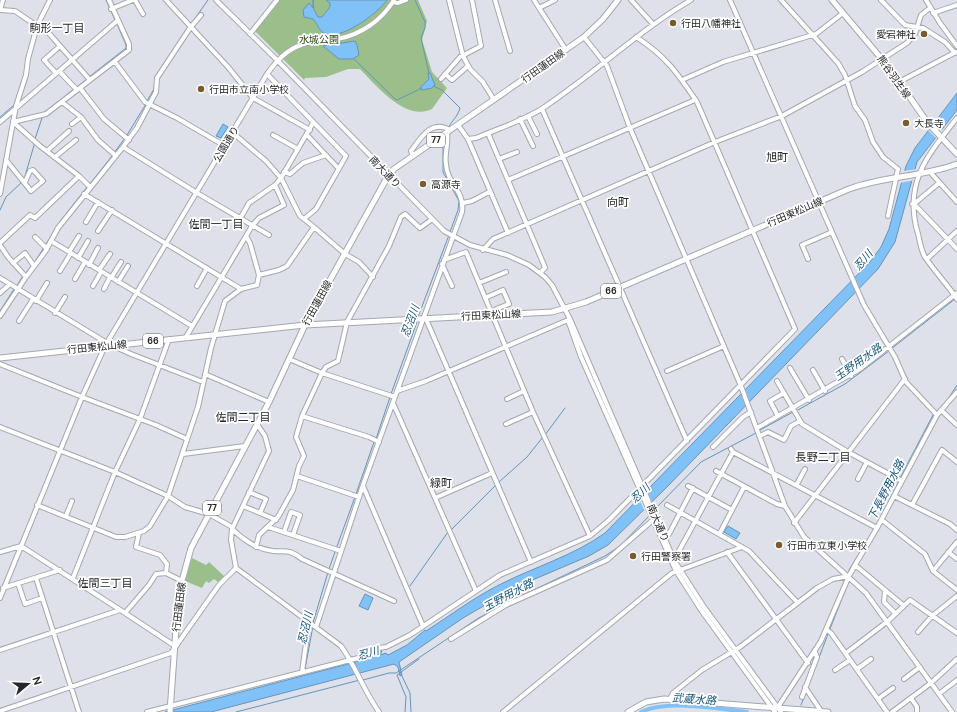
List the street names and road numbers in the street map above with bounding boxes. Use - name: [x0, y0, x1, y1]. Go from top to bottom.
- street label: 行田蓮田線: [519, 46, 567, 86]
- street label: 熊谷羽生線: [874, 53, 914, 101]
- street label: 公園通り: [210, 124, 242, 164]
- road number: 77: [427, 133, 445, 147]
- street label: 南大通り: [366, 153, 404, 191]
- street label: 行田東松山線: [765, 194, 825, 230]
- street label: 行田蓮田線: [299, 278, 335, 328]
- road number: 66: [601, 284, 621, 298]
- street label: 行田東松山線: [461, 307, 521, 323]
- road number: 66: [143, 334, 163, 348]
- street label: 行田東松山線: [66, 337, 128, 357]
- road number: 77: [203, 501, 221, 515]
- street label: 南大通り: [644, 502, 672, 544]
- street label: 行田蓮田線: [170, 581, 188, 633]

